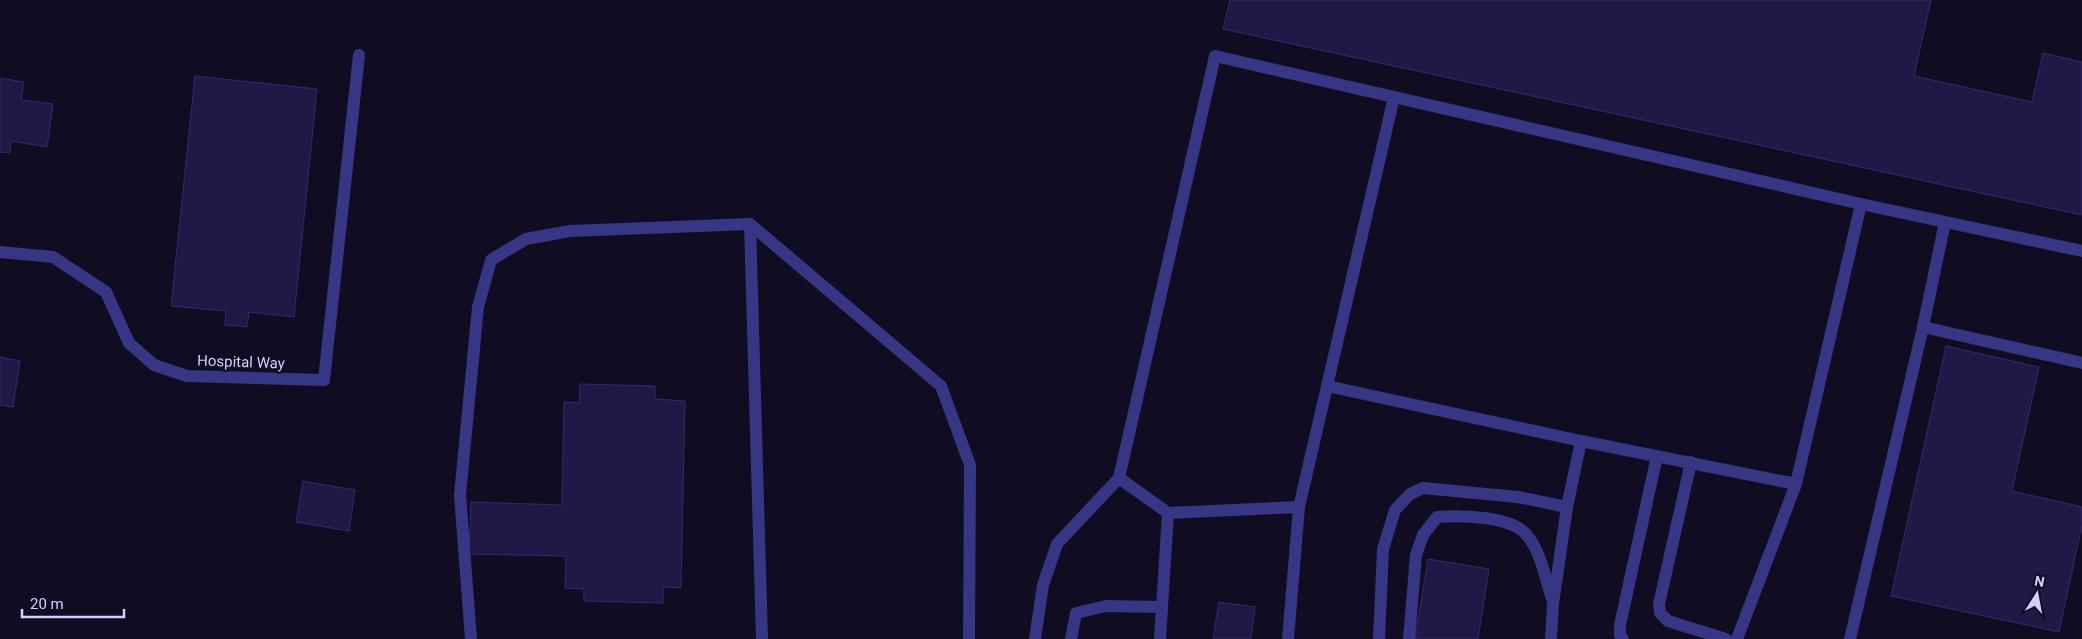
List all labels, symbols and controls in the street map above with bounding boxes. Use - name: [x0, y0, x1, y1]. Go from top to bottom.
- street label: Hospital Way: [197, 351, 285, 373]
- north arrow: [2012, 569, 2062, 619]
- text: N: [2033, 572, 2046, 590]
- scale bar: [22, 586, 125, 618]
- text: 20 m: [30, 595, 64, 613]

